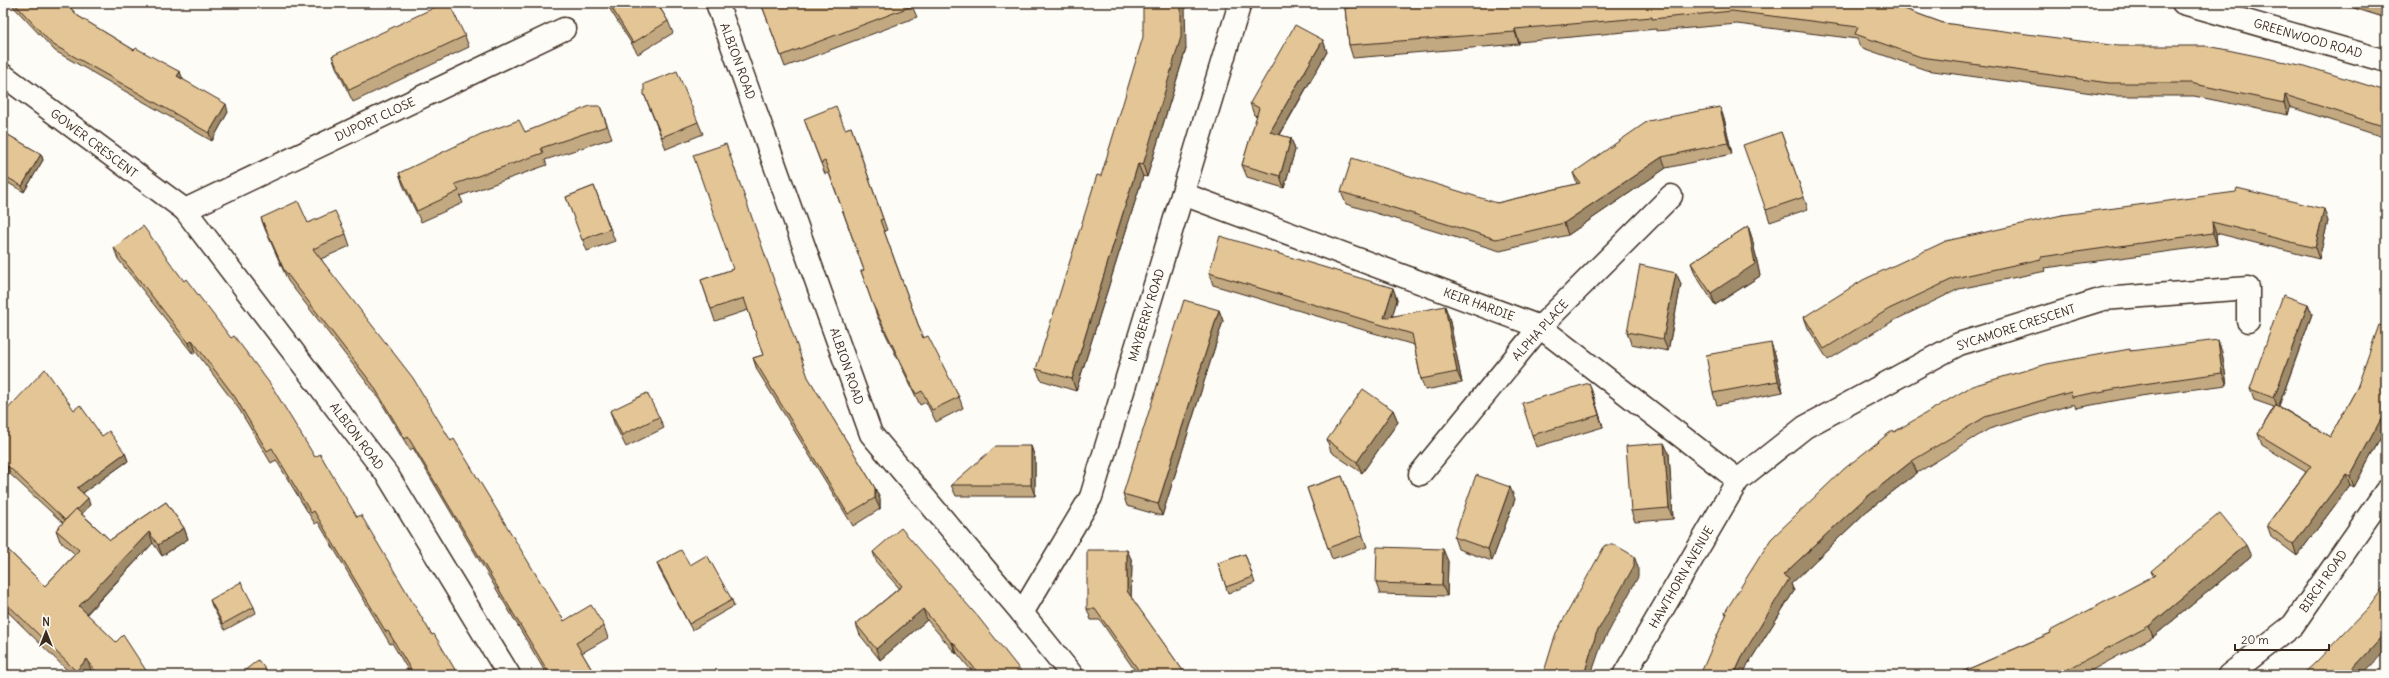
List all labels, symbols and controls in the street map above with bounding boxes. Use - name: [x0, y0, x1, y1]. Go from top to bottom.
- street label: GREENWOOD ROAD: [2252, 15, 2364, 61]
- street label: ALBION ROAD: [717, 21, 759, 101]
- street label: DUPORT CLOSE: [333, 94, 417, 144]
- street label: GOWER CRESCENT: [48, 105, 140, 181]
- street label: MAYBERRY ROAD: [1125, 267, 1167, 363]
- street label: KEIR HARDIE: [1441, 284, 1517, 324]
- street label: ALPHA PLACE: [1509, 296, 1571, 364]
- street label: SYCAMORE CRESCENT: [1955, 301, 2077, 353]
- street label: ALBION ROAD: [827, 325, 867, 407]
- street label: ALBION ROAD: [327, 399, 387, 473]
- street label: HAWTHORN AVENUE: [1646, 523, 1716, 631]
- street label: BIRCH ROAD: [2296, 547, 2350, 615]
- north arrow: [26, 612, 66, 652]
- text: N: [42, 615, 50, 629]
- scale bar: [2235, 626, 2329, 652]
- text: 20 m: [2241, 632, 2269, 647]

